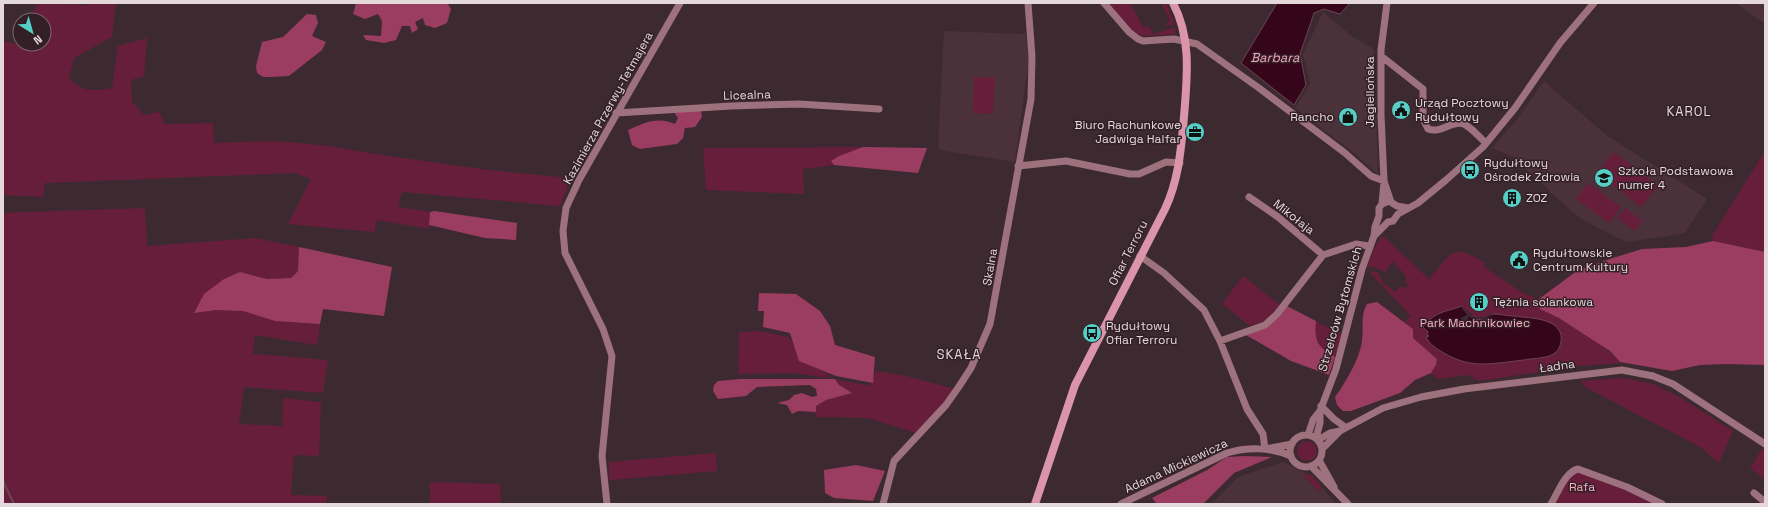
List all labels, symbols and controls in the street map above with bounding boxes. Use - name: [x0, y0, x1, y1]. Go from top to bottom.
- north arrow: [12, 12, 52, 52]
- street label: Kazimierza Przerwy-Tetmajera: [559, 29, 657, 187]
- text: N: [31, 32, 45, 48]
- water label: Barbara: [1251, 49, 1300, 66]
- street label: Jagiellońska: [1362, 56, 1378, 128]
- street label: Licealna: [723, 86, 771, 104]
- place label: Urząd Pocztowy Rydułtowy: [1415, 95, 1509, 125]
- public building icon: Urząd Pocztowy Rydułtowy: [1390, 99, 1412, 121]
- district label: KAROL: [1666, 103, 1712, 120]
- shop icon: Rancho: [1337, 106, 1359, 128]
- place label: Rancho: [1290, 109, 1334, 125]
- place label: Biuro Rachunkowe Jadwiga Halfar: [1074, 117, 1181, 147]
- office icon: Biuro Rachunkowe Jadwiga Halfar: [1184, 121, 1206, 143]
- place label: Rydułtowy Ośrodek Zdrowia: [1484, 155, 1580, 185]
- bus stop icon: Rydułtowy Ośrodek Zdrowia: [1459, 159, 1481, 181]
- place label: Szkoła Podstawowa numer 4: [1618, 163, 1733, 193]
- school or university icon: Szkoła Podstawowa numer 4: [1593, 167, 1615, 189]
- building icon: ZOZ: [1501, 187, 1523, 209]
- place label: ZOZ: [1526, 190, 1548, 206]
- street label: Mikołaja: [1270, 196, 1318, 238]
- street label: Ofiar Terroru: [1105, 218, 1151, 288]
- street label: Strzelców Bytomskich: [1315, 245, 1365, 373]
- place label: Rydułtowskie Centrum Kultury: [1533, 245, 1628, 275]
- street label: Skalna: [979, 247, 1001, 287]
- public building icon: Rydułtowskie Centrum Kultury: [1508, 249, 1530, 271]
- building icon: Tężnia solankowa: [1468, 291, 1490, 313]
- place label: Tężnia solankowa: [1493, 294, 1593, 310]
- park label: Park Machnikowiec: [1420, 315, 1530, 331]
- place label: Rydułtowy Ofiar Terroru: [1106, 318, 1177, 348]
- bus stop icon: Rydułtowy Ofiar Terroru: [1081, 322, 1103, 344]
- district label: SKAŁA: [936, 346, 982, 363]
- street label: Ładna: [1538, 356, 1576, 376]
- street label: Adama Mickiewicza: [1122, 435, 1230, 497]
- park label: Rafa: [1569, 479, 1595, 495]

